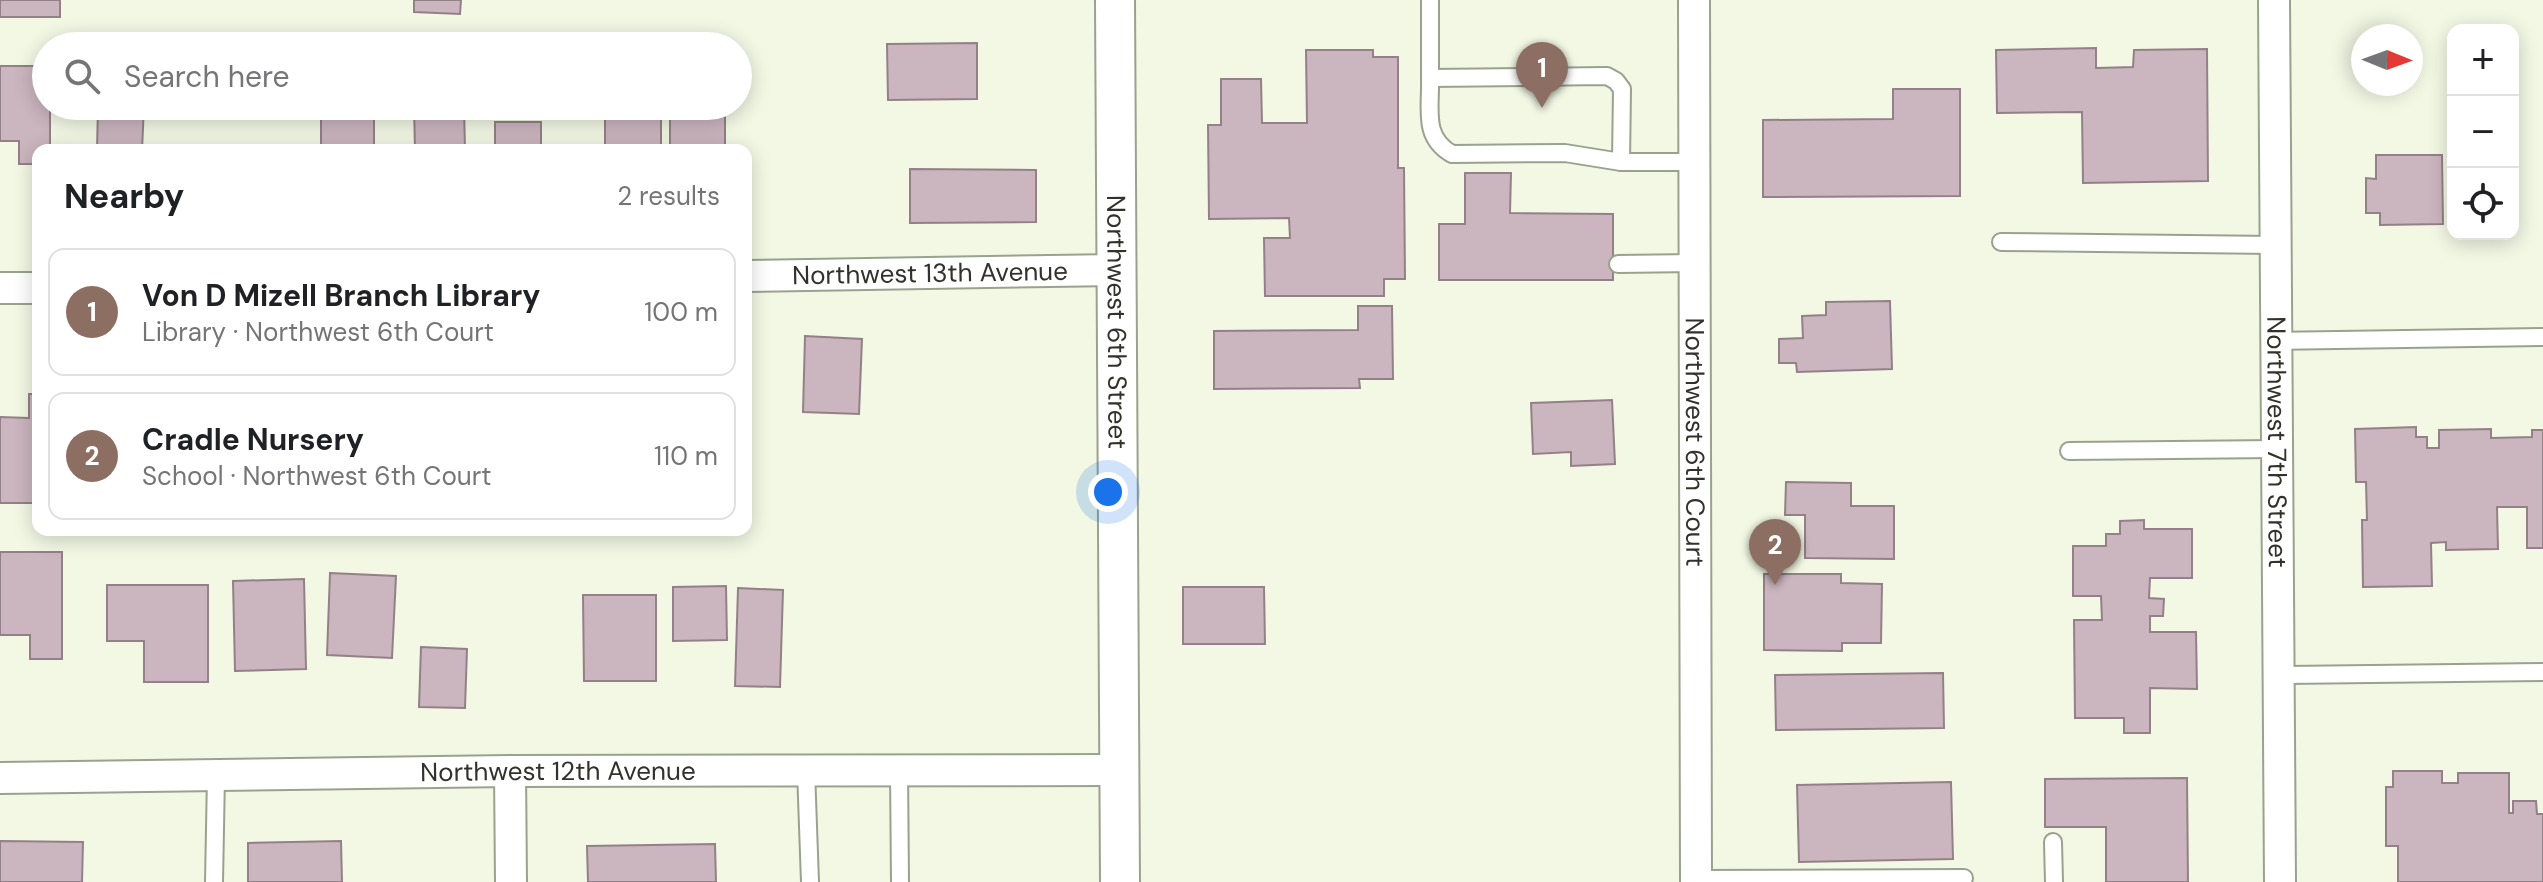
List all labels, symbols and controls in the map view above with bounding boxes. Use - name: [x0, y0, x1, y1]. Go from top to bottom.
- north arrow: [2351, 24, 2423, 96]
- map controls: [2447, 24, 2519, 240]
- button: +: [2447, 24, 2519, 96]
- search box: [32, 32, 752, 120]
- pin: 1: [1516, 42, 1568, 108]
- icon: search: [60, 54, 104, 98]
- text: Search here: [124, 57, 290, 96]
- button: −: [2447, 96, 2519, 168]
- button: locate: [2447, 168, 2519, 240]
- text: Nearby: [64, 174, 184, 219]
- text: 2 results: [617, 179, 720, 213]
- street label: Northwest 6th Street: [1099, 195, 1135, 449]
- street label: Northwest 13th Avenue: [792, 254, 1068, 292]
- text: Von D Mizell Branch Library: [142, 276, 540, 315]
- text: 1: [87, 295, 97, 329]
- text: 100 m: [644, 295, 718, 329]
- text: Library · Northwest 6th Court: [142, 315, 494, 349]
- street label: Northwest 7th Street: [2259, 316, 2295, 568]
- street label: Northwest 6th Court: [1678, 317, 1712, 567]
- text: Cradle Nursery: [142, 420, 364, 459]
- text: 2: [84, 439, 100, 473]
- text: 110 m: [654, 439, 718, 473]
- text: School · Northwest 6th Court: [142, 459, 492, 493]
- your location: [1088, 472, 1128, 512]
- pin: 2: [1749, 519, 1801, 585]
- street label: Northwest 12th Avenue: [420, 754, 696, 789]

